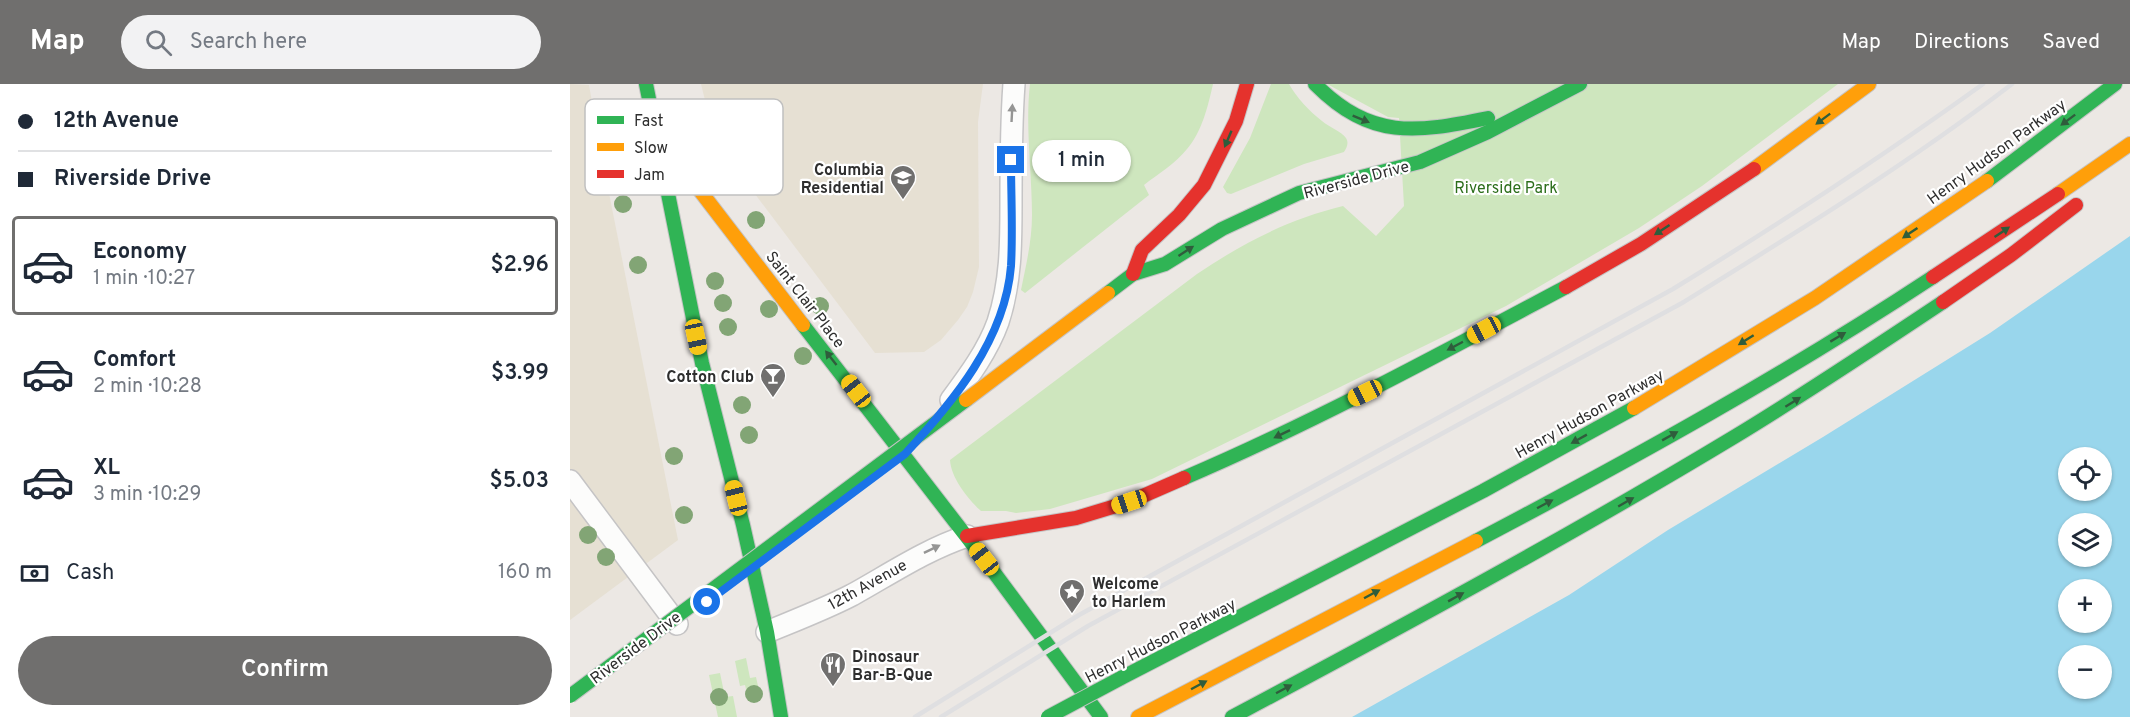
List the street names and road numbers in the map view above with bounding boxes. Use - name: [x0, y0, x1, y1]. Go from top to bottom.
- street label: Henry Hudson Parkway: [1924, 96, 2071, 210]
- street label: Riverside Drive: [1302, 157, 1411, 205]
- street label: Saint Clair Place: [760, 248, 848, 353]
- street label: Henry Hudson Parkway: [1512, 366, 1668, 464]
- street label: 12th Avenue: [825, 556, 911, 616]
- street label: Henry Hudson Parkway: [1082, 595, 1240, 689]
- street label: Riverside Drive: [587, 608, 686, 689]

